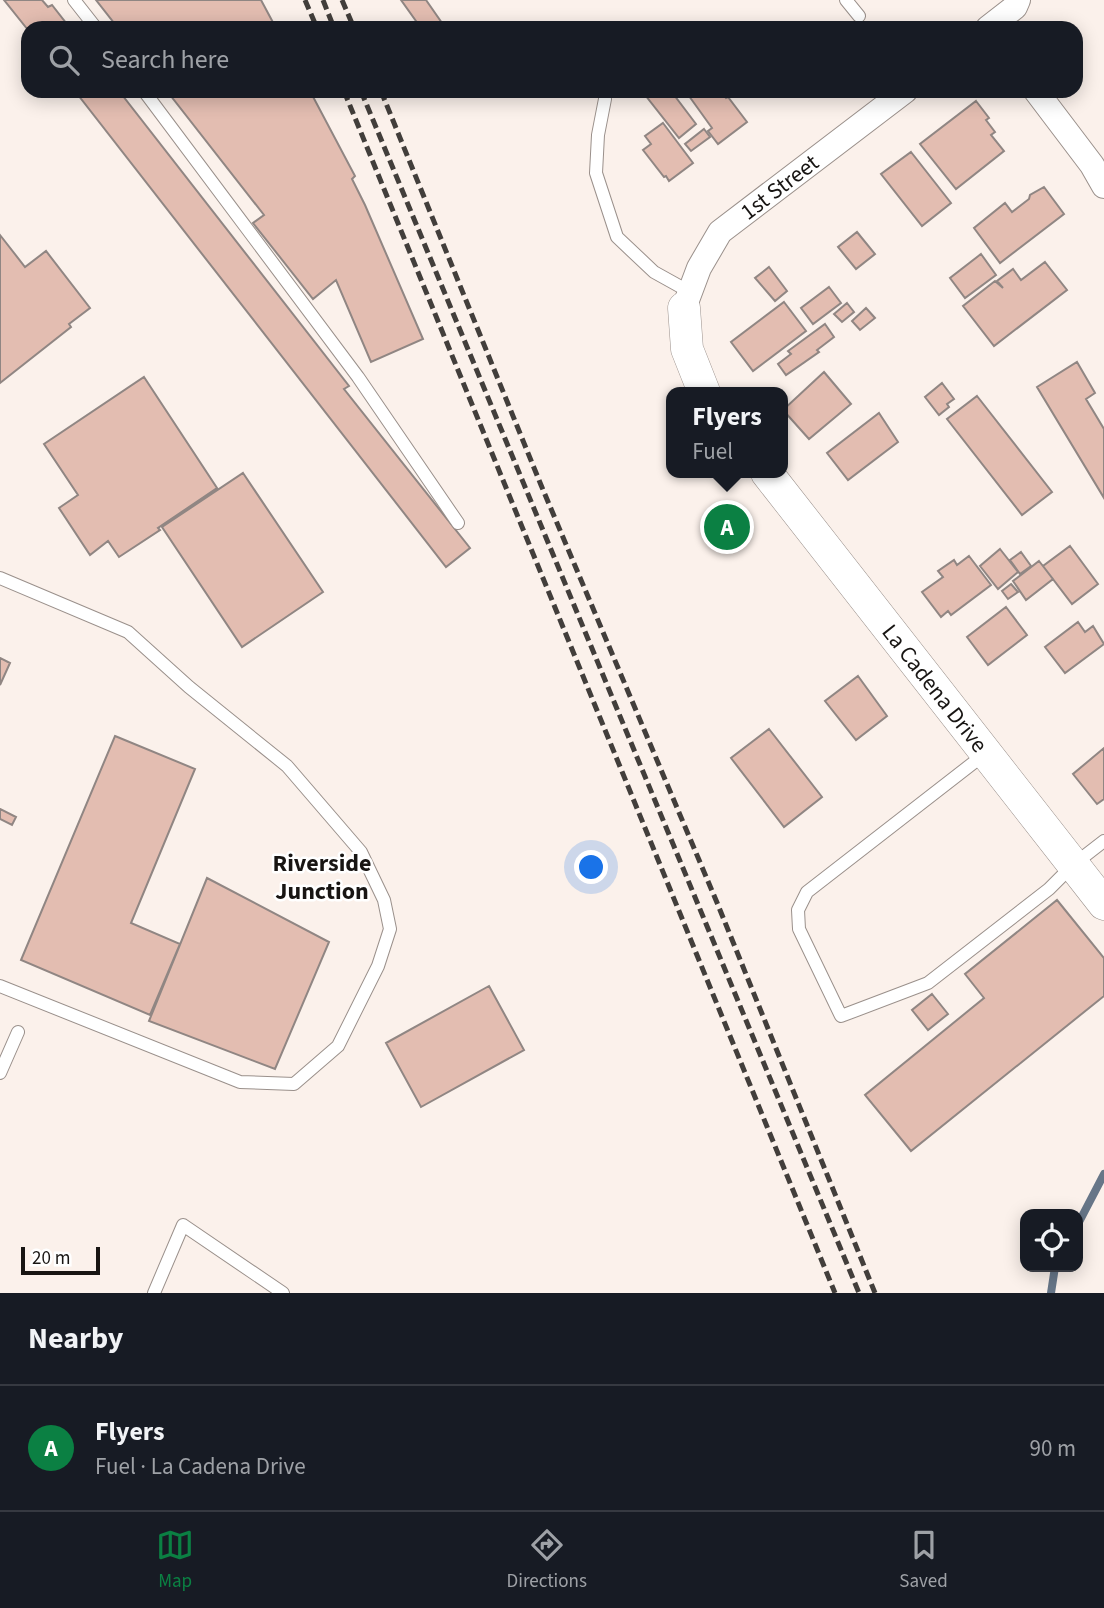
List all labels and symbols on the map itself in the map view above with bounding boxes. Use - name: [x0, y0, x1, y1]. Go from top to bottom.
- street label: 1st Street: [734, 146, 826, 228]
- pin: A: [704, 501, 750, 553]
- street label: La Cadena Drive: [874, 617, 996, 760]
- district label: Riverside Junction: [273, 846, 371, 909]
- your location: [574, 850, 608, 884]
- scale bar: [21, 1244, 100, 1276]

